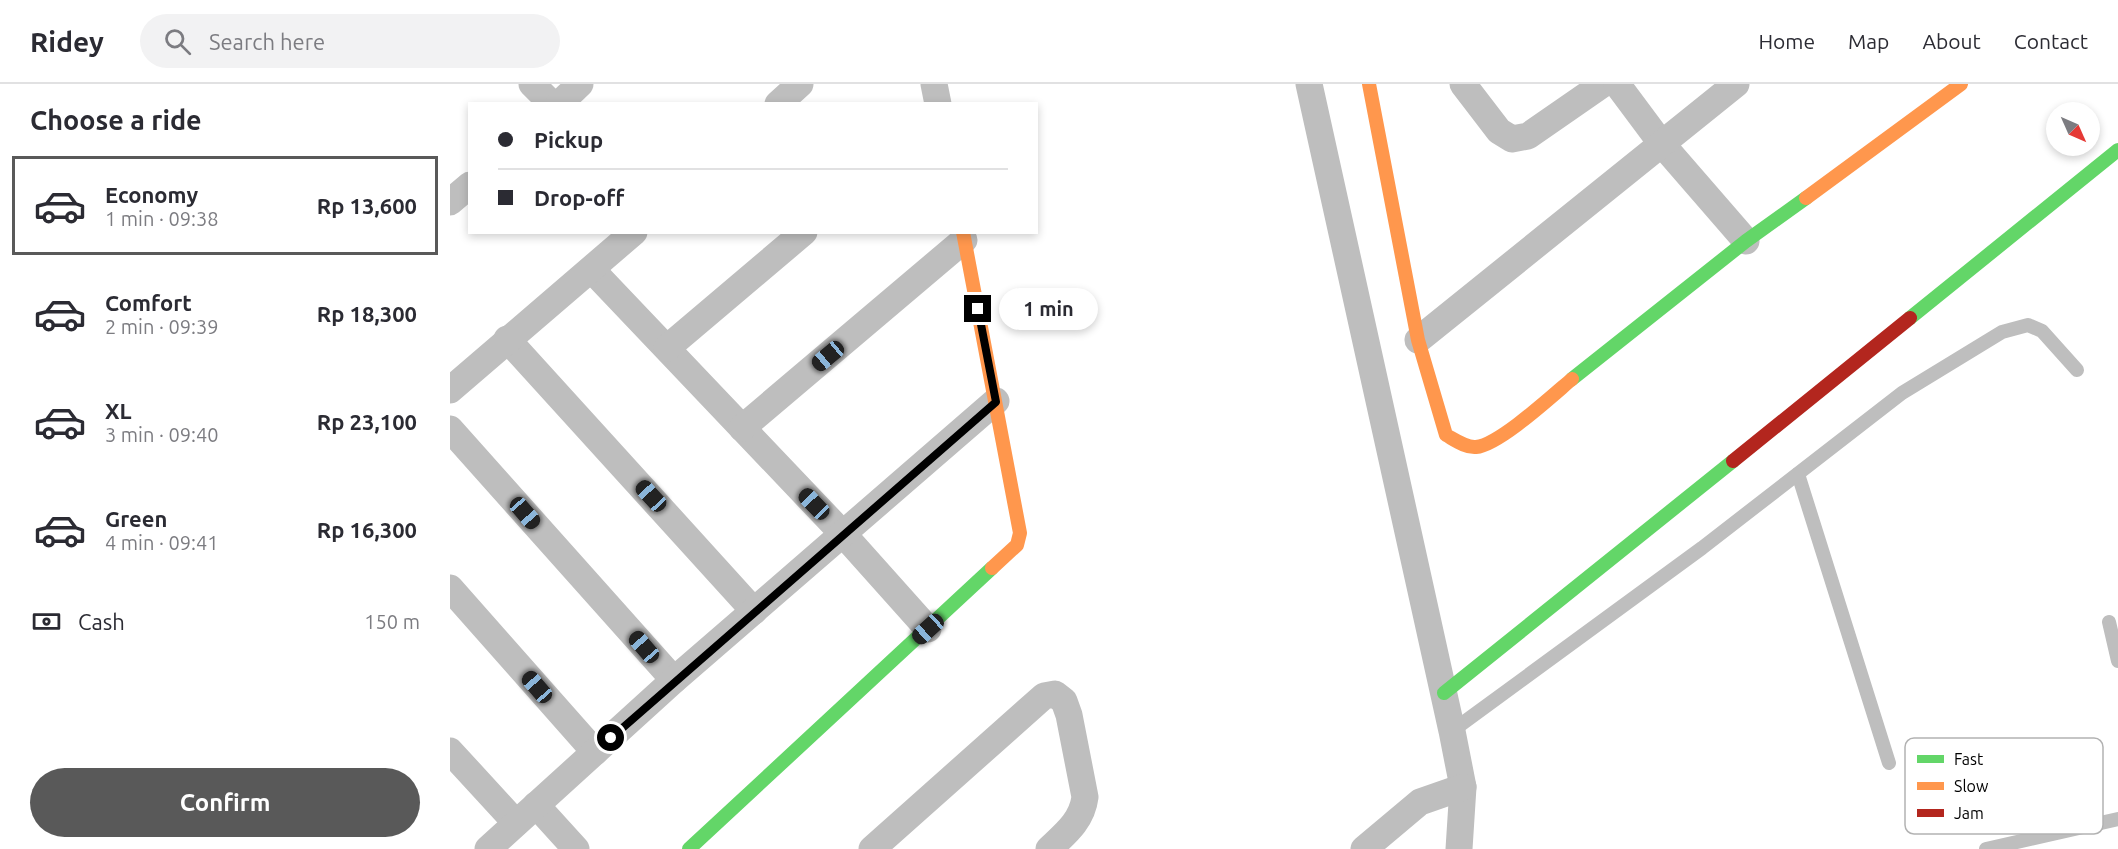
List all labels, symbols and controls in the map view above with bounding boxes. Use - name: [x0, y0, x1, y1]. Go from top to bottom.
- search box: [140, 14, 560, 68]
- icon: search: [161, 25, 194, 58]
- text: Ridey: [30, 26, 104, 57]
- text: Search here: [209, 29, 325, 54]
- text: Home: [1758, 29, 1815, 53]
- text: Map: [1848, 29, 1889, 53]
- text: About: [1922, 29, 1981, 53]
- text: Contact: [2014, 29, 2088, 53]
- north arrow: [2046, 102, 2100, 156]
- map controls: [2046, 102, 2100, 156]
- text: Choose a ride: [30, 105, 202, 135]
- text: Pickup: [534, 127, 603, 152]
- icon: car: [33, 179, 87, 233]
- text: Economy: [105, 182, 198, 207]
- text: Drop-off: [534, 185, 624, 210]
- text: Rp 13,600: [317, 193, 417, 218]
- text: 1 min · 09:38: [105, 207, 219, 230]
- icon: car: [33, 287, 87, 341]
- callout: 1 min: [999, 288, 1098, 330]
- text: Comfort: [105, 290, 192, 315]
- route end: [964, 295, 991, 322]
- text: 1 min: [1023, 297, 1074, 320]
- text: Rp 18,300: [317, 301, 417, 326]
- text: 2 min · 09:39: [105, 315, 219, 338]
- car: [808, 338, 848, 374]
- icon: car: [33, 395, 87, 449]
- text: XL: [105, 398, 132, 423]
- text: Rp 23,100: [317, 409, 417, 434]
- text: 3 min · 09:40: [105, 423, 219, 446]
- car: [632, 477, 670, 515]
- car: [795, 485, 833, 523]
- car: [506, 494, 544, 532]
- icon: car: [33, 503, 87, 557]
- text: Green: [105, 506, 167, 531]
- text: Rp 16,300: [317, 517, 417, 542]
- text: 4 min · 09:41: [105, 531, 219, 554]
- icon: cash: [30, 605, 63, 638]
- text: Cash: [78, 609, 125, 634]
- text: 150 m: [364, 610, 420, 633]
- car: [909, 610, 947, 648]
- car: [625, 628, 663, 666]
- car: [518, 668, 556, 706]
- route start: [597, 724, 624, 751]
- legend: [1905, 738, 2103, 834]
- text: Fast: [1954, 750, 1984, 768]
- button: Confirm: [30, 768, 420, 837]
- text: Slow: [1954, 777, 1989, 795]
- text: Jam: [1954, 804, 1984, 822]

